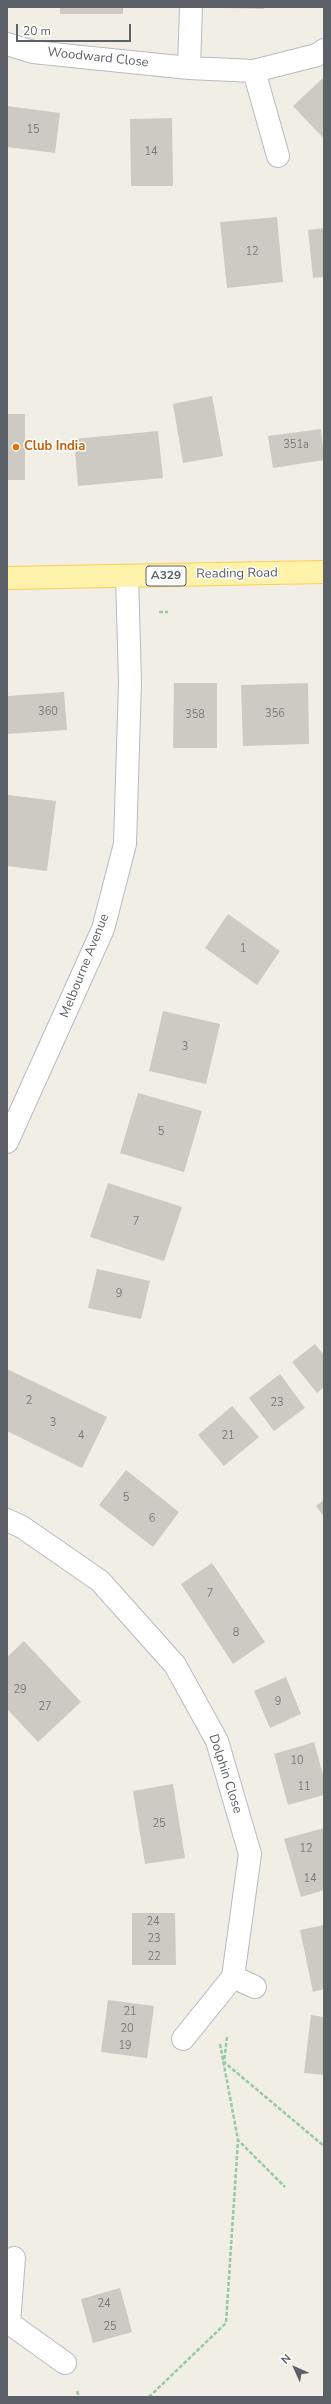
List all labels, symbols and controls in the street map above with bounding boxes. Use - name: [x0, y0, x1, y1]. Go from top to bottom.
- scale bar: [18, 16, 133, 42]
- text: 20 m: [23, 23, 51, 39]
- street label: Woodward Close: [47, 45, 149, 71]
- house number: 15: [26, 123, 40, 137]
- house number: 14: [144, 145, 158, 159]
- house number: 12: [245, 245, 259, 259]
- house number: 351a: [283, 438, 309, 452]
- place label: Club India: [24, 439, 85, 455]
- marker: Club India: [11, 442, 21, 452]
- street label: Reading Road: [196, 565, 278, 583]
- road number: A329: [146, 566, 186, 586]
- house number: 360: [38, 705, 58, 719]
- house number: 356: [265, 707, 285, 721]
- house number: 358: [185, 708, 205, 722]
- street label: Melbourne Avenue: [57, 912, 113, 1020]
- house number: 1: [240, 942, 246, 956]
- house number: 3: [182, 1040, 188, 1054]
- house number: 5: [158, 1125, 164, 1139]
- house number: 7: [133, 1215, 139, 1229]
- house number: 9: [116, 1287, 122, 1301]
- house number: 2: [26, 1394, 32, 1408]
- house number: 23: [270, 1396, 284, 1410]
- house number: 3: [50, 1416, 56, 1430]
- house number: 4: [78, 1429, 84, 1443]
- house number: 21: [221, 1429, 235, 1443]
- house number: 5: [123, 1491, 129, 1505]
- house number: 6: [149, 1512, 155, 1526]
- house number: 7: [207, 1587, 213, 1601]
- house number: 8: [233, 1626, 239, 1640]
- house number: 29: [13, 1683, 27, 1697]
- house number: 9: [275, 1695, 281, 1709]
- house number: 27: [38, 1700, 52, 1714]
- street label: Dolphin Close: [205, 1732, 245, 1816]
- house number: 10: [290, 1754, 304, 1768]
- house number: 11: [297, 1780, 311, 1794]
- house number: 25: [152, 1817, 166, 1831]
- house number: 12: [299, 1842, 313, 1856]
- house number: 14: [303, 1872, 317, 1886]
- house number: 24: [146, 1915, 160, 1929]
- house number: 23: [147, 1932, 161, 1946]
- house number: 22: [147, 1950, 161, 1964]
- house number: 21: [123, 2005, 137, 2019]
- house number: 20: [120, 2022, 134, 2036]
- house number: 19: [118, 2039, 132, 2053]
- house number: 24: [97, 2297, 111, 2311]
- house number: 25: [103, 2320, 117, 2334]
- north arrow: [275, 2348, 315, 2388]
- text: N: [278, 2351, 294, 2367]

